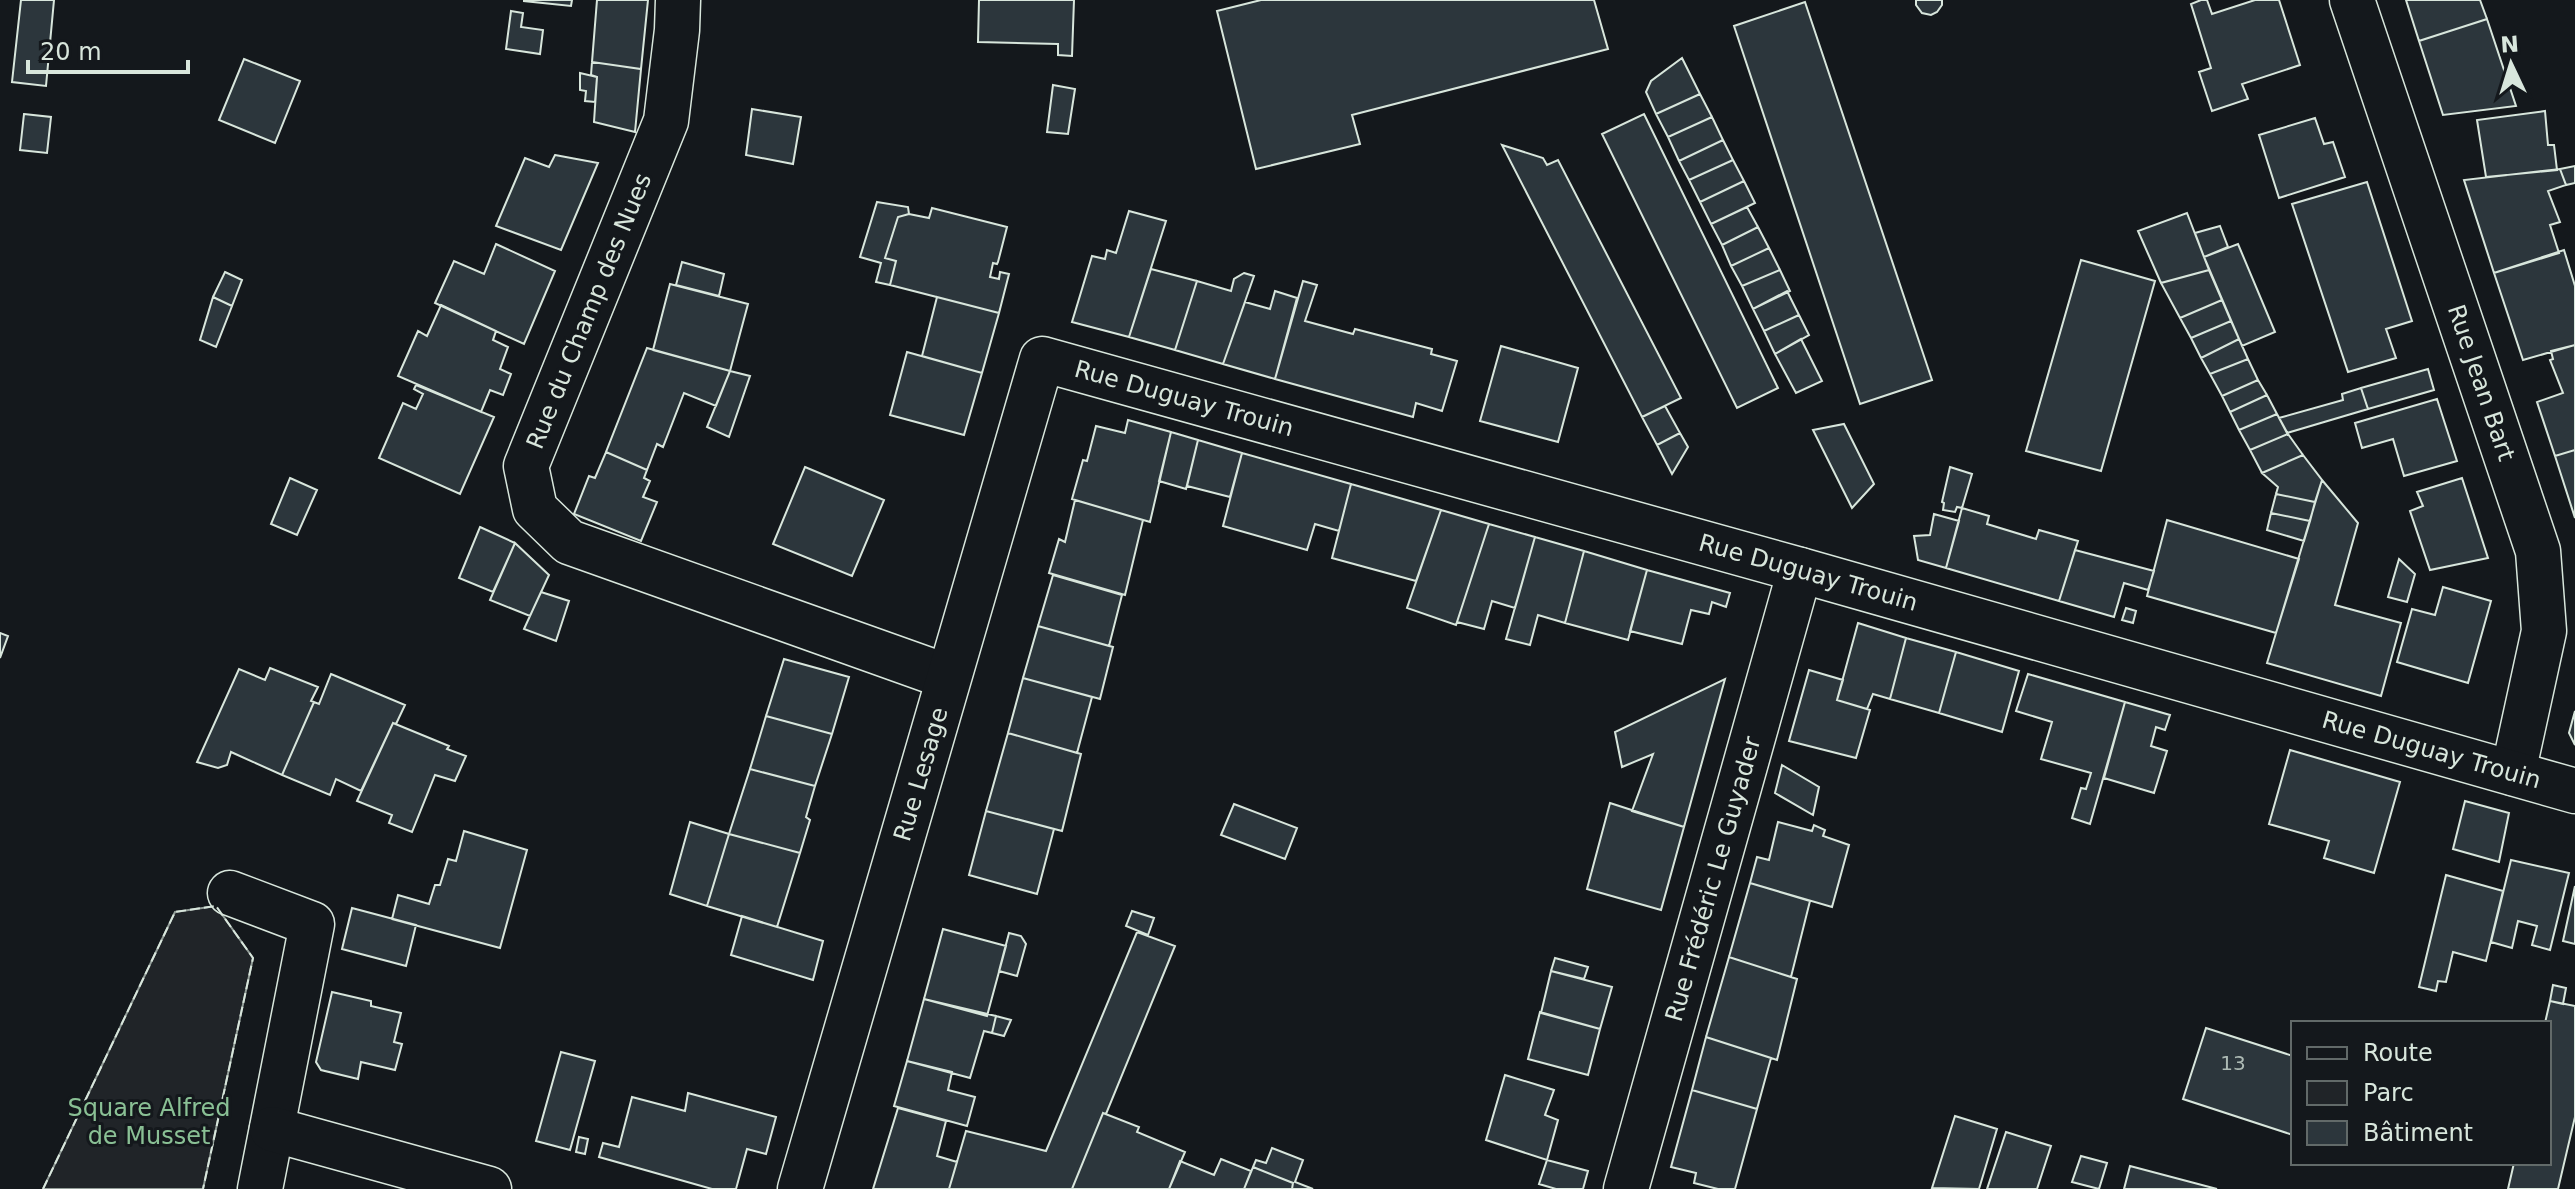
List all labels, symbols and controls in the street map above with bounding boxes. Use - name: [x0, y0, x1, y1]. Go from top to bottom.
- scale bar: [28, 24, 188, 74]
- north arrow: [2471, 24, 2551, 104]
- text: N: [2500, 31, 2520, 58]
- text: 20 m: [40, 38, 102, 66]
- street label: Rue du Champ des Nues: [521, 169, 657, 453]
- street label: Rue Jean Bart: [2442, 301, 2521, 465]
- street label: Rue Duguay Trouin: [1071, 355, 1297, 442]
- street label: Rue Duguay Trouin: [1696, 528, 1921, 617]
- street label: Rue Lesage: [888, 704, 954, 845]
- street label: Rue Duguay Trouin: [2319, 706, 2544, 795]
- street label: Rue Frédéric Le Guyader: [1660, 733, 1767, 1025]
- legend: [2291, 1021, 2551, 1165]
- text: Route: [2363, 1039, 2433, 1067]
- house number: 13: [2220, 1051, 2246, 1075]
- text: Parc: [2363, 1079, 2414, 1107]
- park label: Square Alfred de Musset: [68, 1094, 231, 1150]
- text: Bâtiment: [2363, 1119, 2473, 1147]

